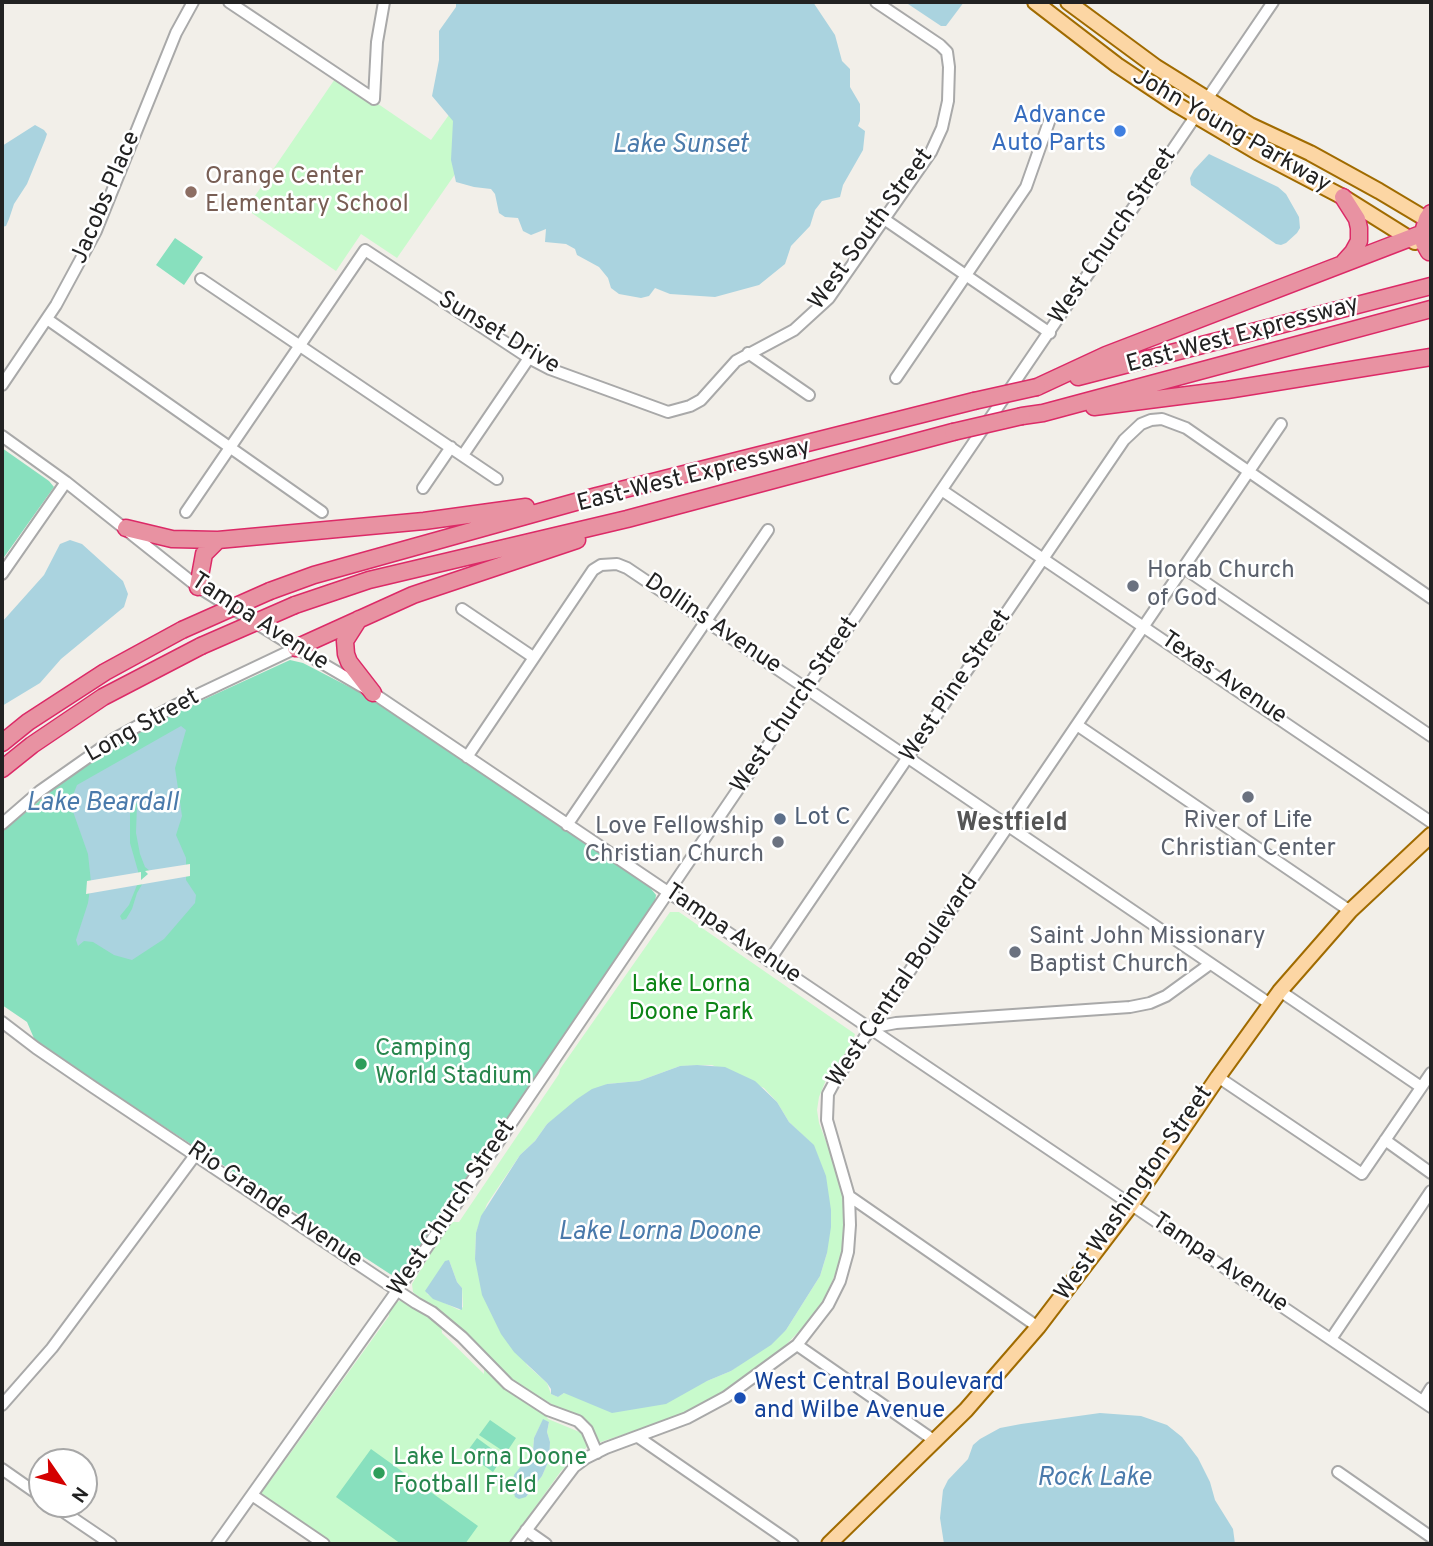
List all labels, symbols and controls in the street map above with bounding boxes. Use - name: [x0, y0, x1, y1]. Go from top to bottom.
- street label: John Young Parkway: [1127, 64, 1335, 200]
- place label: Advance Auto Parts: [991, 103, 1106, 159]
- marker: Advance Auto Parts: [1112, 123, 1128, 139]
- street label: Jacobs Place: [66, 127, 148, 269]
- water label: Lake Sunset: [612, 131, 748, 163]
- street label: West Church Street: [1044, 143, 1184, 331]
- street label: West South Street: [804, 144, 940, 316]
- place label: Orange Center Elementary School: [205, 164, 409, 220]
- marker: Orange Center Elementary School: [183, 184, 199, 200]
- street label: Sunset Drive: [432, 286, 564, 382]
- street label: East-West Expressway: [1124, 291, 1362, 381]
- street label: East-West Expressway: [574, 434, 814, 520]
- place label: Horab Church of God: [1147, 558, 1295, 614]
- street label: Tampa Avenue: [185, 568, 333, 678]
- street label: Dollins Avenue: [638, 569, 786, 681]
- marker: Horab Church of God: [1125, 578, 1141, 594]
- street label: West Pine Street: [895, 605, 1019, 769]
- street label: West Church Street: [726, 612, 866, 800]
- street label: Texas Avenue: [1155, 626, 1291, 732]
- street label: Long Street: [81, 684, 205, 770]
- water label: Lake Beardall: [26, 789, 178, 821]
- marker: River of Life Christian Center: [1240, 789, 1256, 805]
- place label: Lot C: [794, 805, 851, 833]
- place label: River of Life Christian Center: [1160, 808, 1336, 864]
- district label: Westfield: [956, 809, 1068, 841]
- marker: Lot C: [772, 811, 788, 827]
- place label: Love Fellowship Christian Church: [585, 814, 764, 870]
- marker: Love Fellowship Christian Church: [770, 834, 786, 850]
- street label: West Central Boulevard: [822, 870, 986, 1094]
- street label: Tampa Avenue: [658, 879, 806, 991]
- place label: Saint John Missionary Baptist Church: [1029, 924, 1266, 980]
- marker: Saint John Missionary Baptist Church: [1007, 944, 1023, 960]
- park label: Lake Lorna Doone Park: [628, 972, 754, 1028]
- place label: Camping World Stadium: [375, 1036, 532, 1092]
- marker: Camping World Stadium: [353, 1056, 369, 1072]
- street label: West Washington Street: [1050, 1081, 1220, 1307]
- street label: West Church Street: [383, 1115, 523, 1303]
- street label: Rio Grande Avenue: [181, 1137, 367, 1275]
- street label: Tampa Avenue: [1145, 1208, 1293, 1320]
- water label: Lake Lorna Doone: [558, 1218, 760, 1250]
- place label: West Central Boulevard and Wilbe Avenue: [754, 1370, 1004, 1426]
- marker: West Central Boulevard and Wilbe Avenue: [732, 1390, 748, 1406]
- place label: Lake Lorna Doone Football Field: [393, 1445, 587, 1501]
- north arrow: [28, 1448, 98, 1518]
- water label: Rock Lake: [1037, 1464, 1151, 1496]
- marker: Lake Lorna Doone Football Field: [371, 1465, 387, 1481]
- text: N: [65, 1481, 92, 1506]

